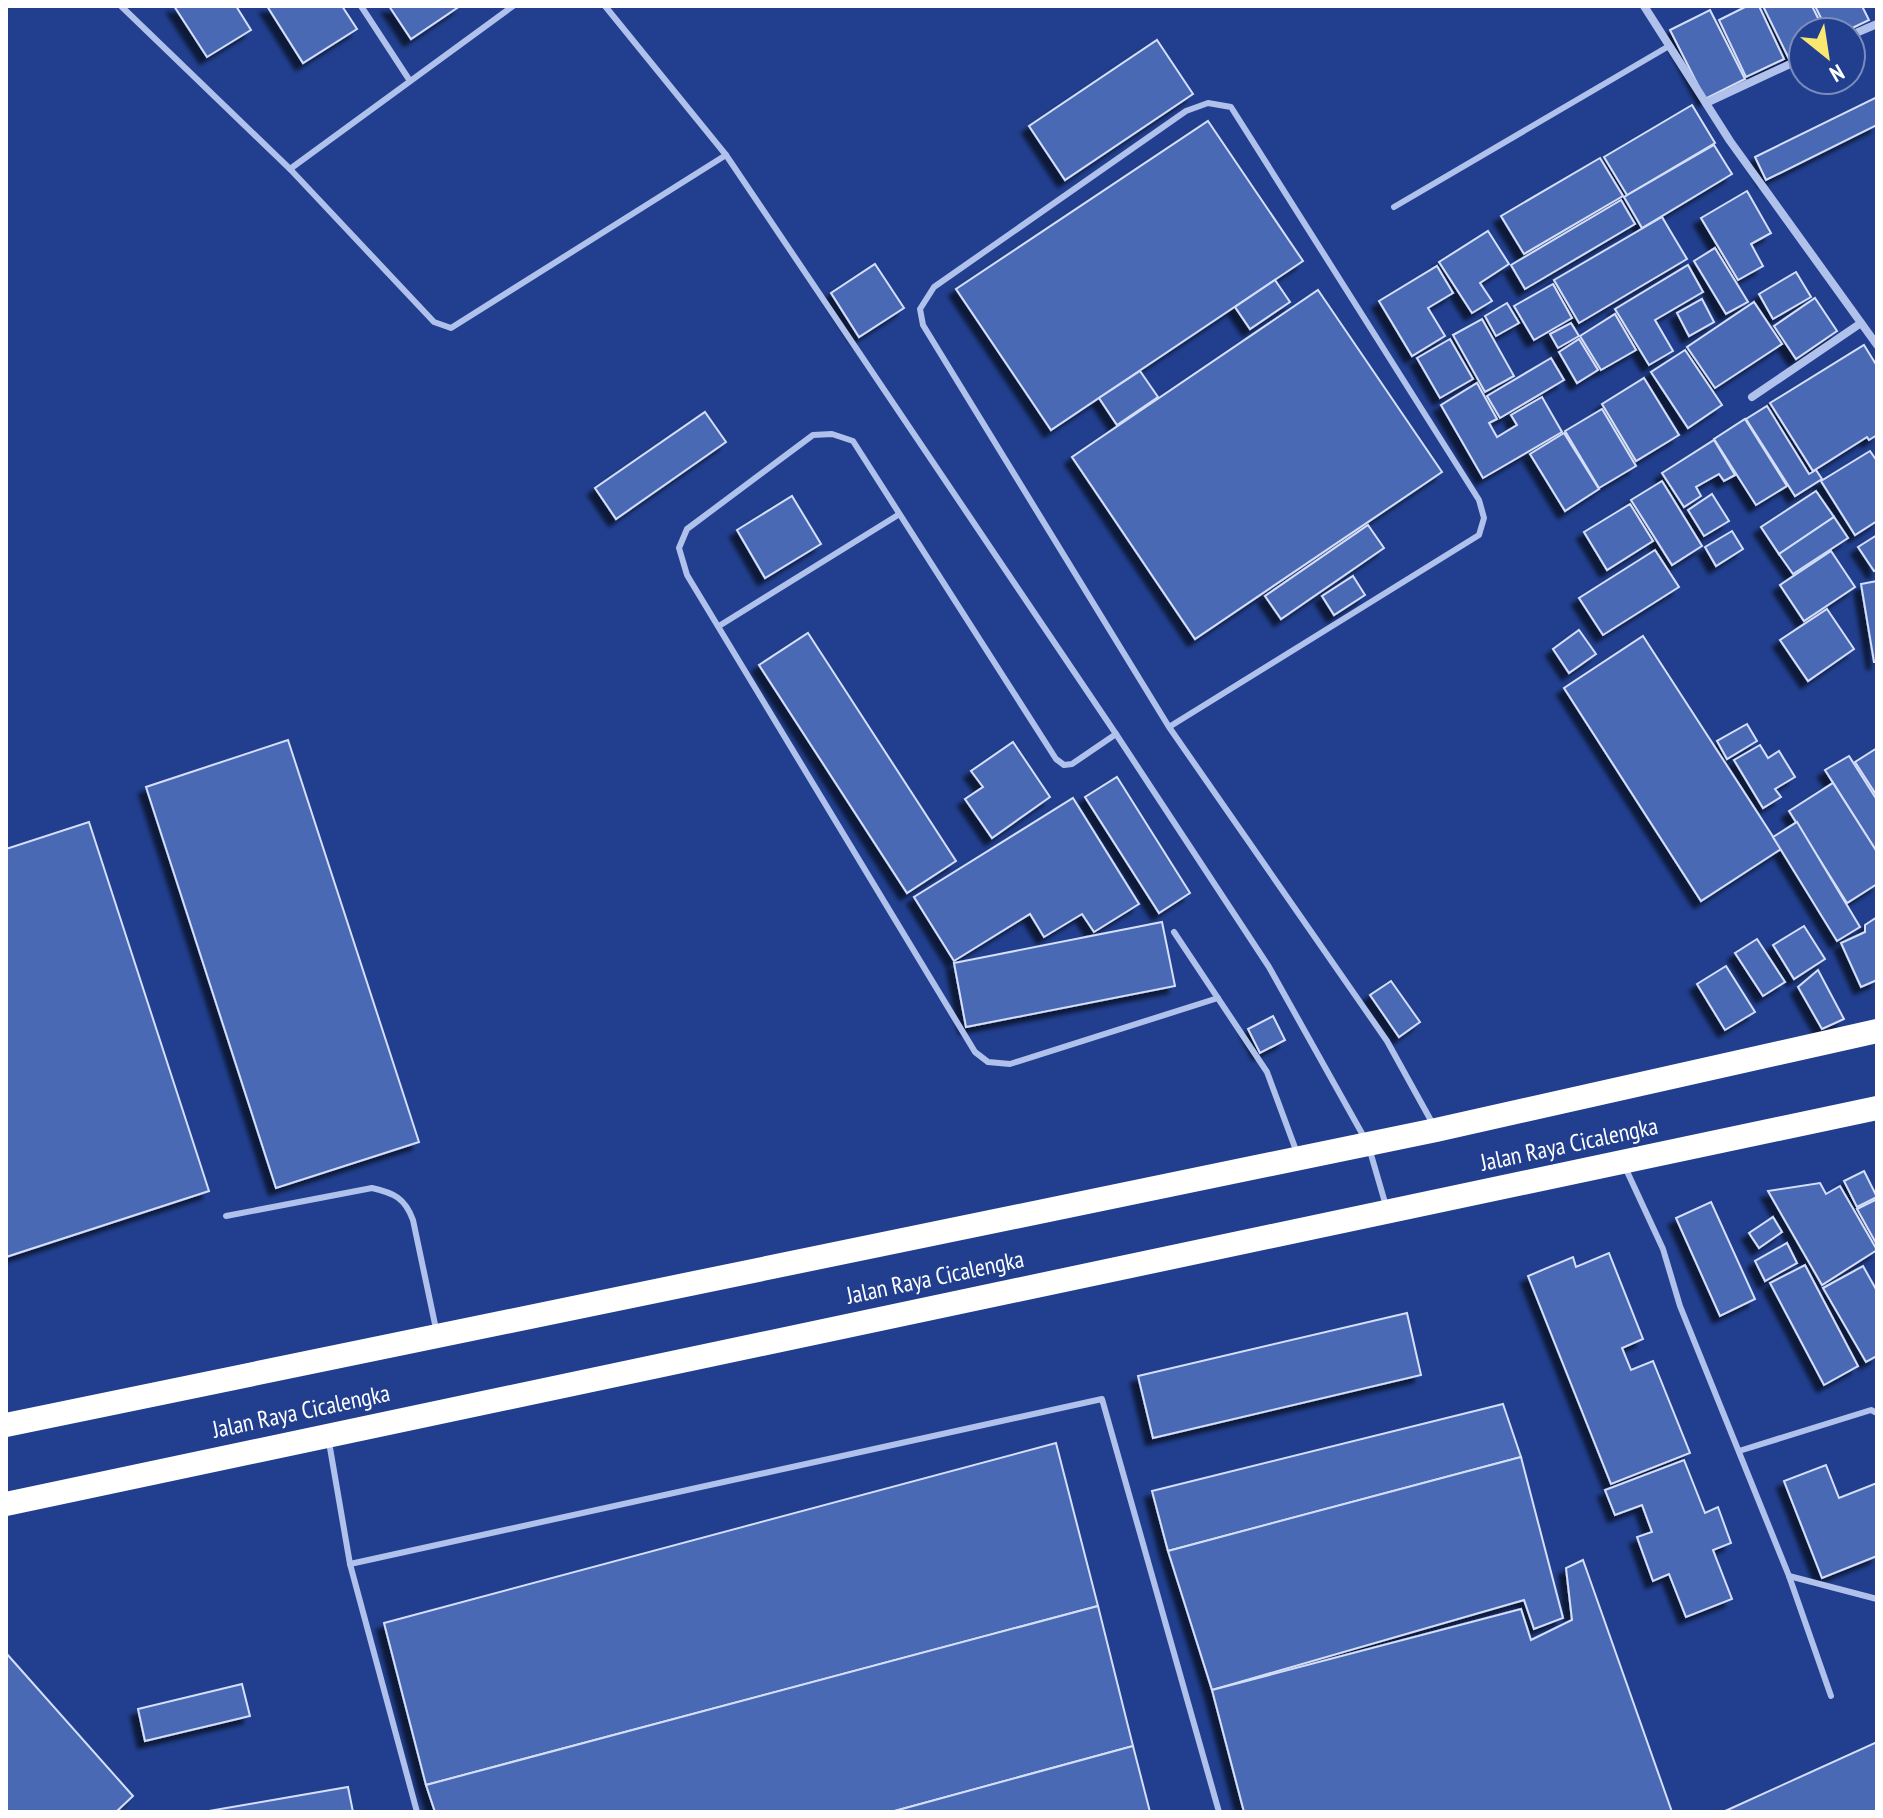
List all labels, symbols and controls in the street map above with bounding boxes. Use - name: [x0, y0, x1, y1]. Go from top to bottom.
- north arrow: [1787, 16, 1867, 96]
- text: N: [1825, 58, 1849, 88]
- street label: Jalan Raya Cicalengka: [1476, 1110, 1661, 1178]
- street label: Jalan Raya Cicalengka: [842, 1243, 1027, 1311]
- street label: Jalan Raya Cicalengka: [208, 1377, 393, 1445]

